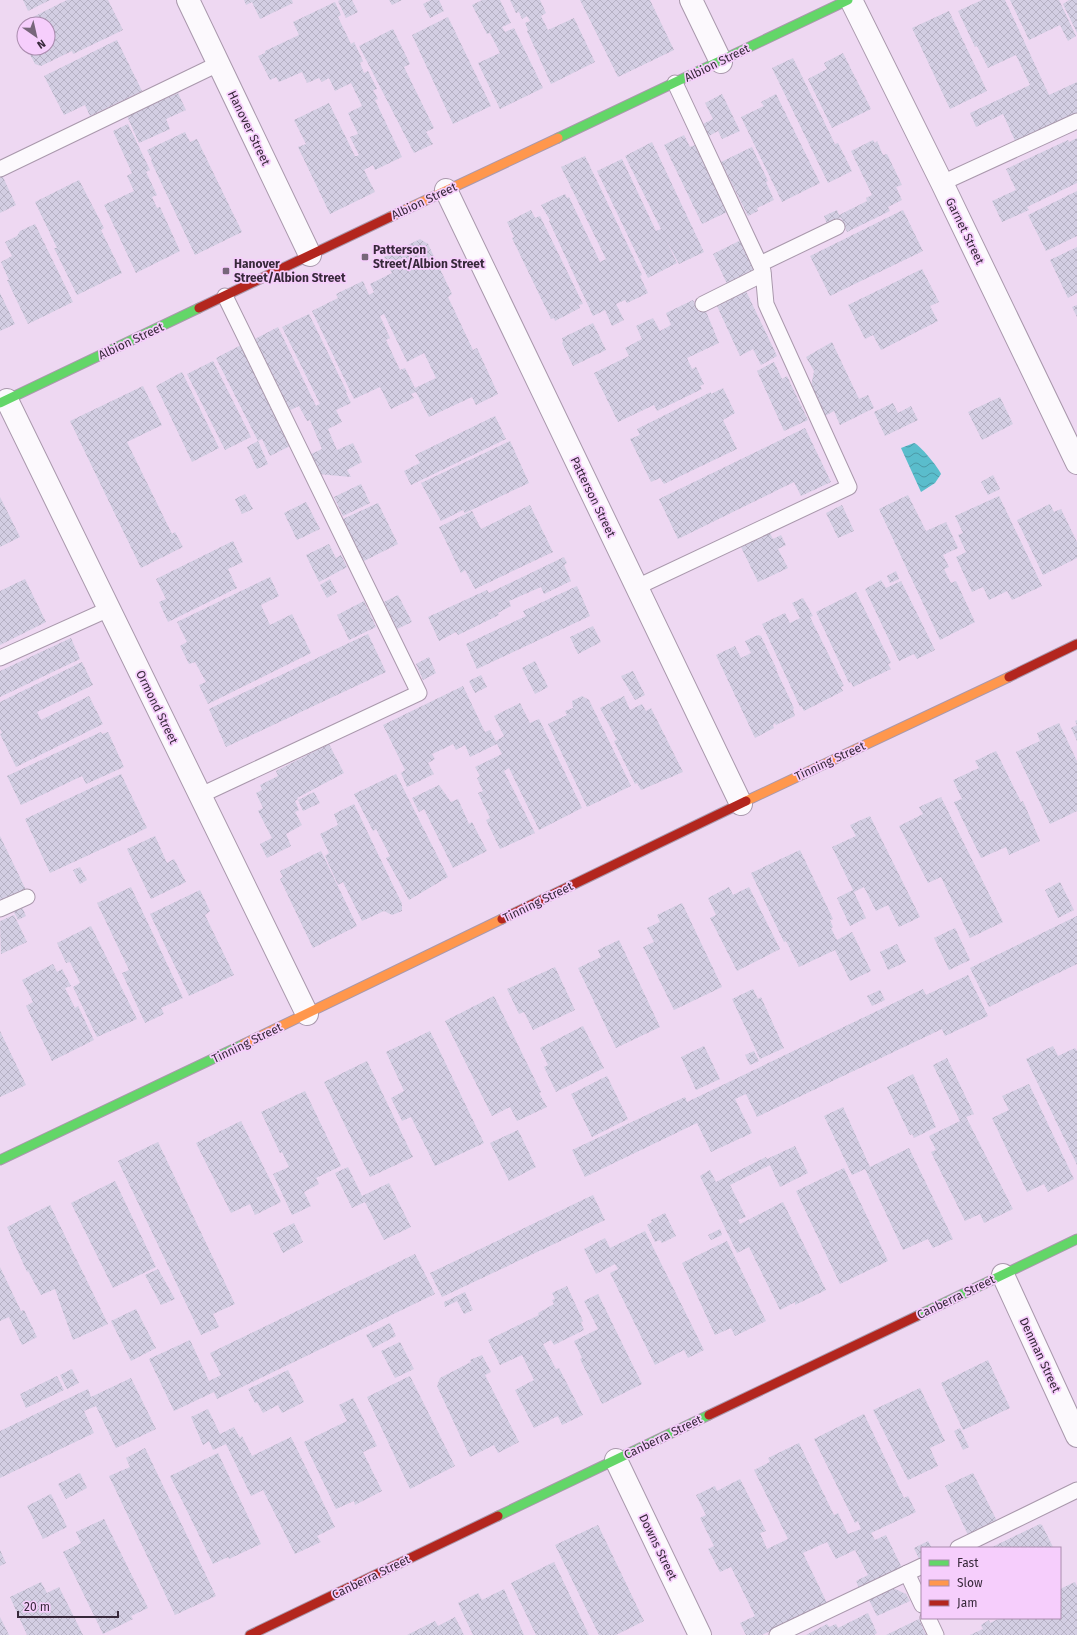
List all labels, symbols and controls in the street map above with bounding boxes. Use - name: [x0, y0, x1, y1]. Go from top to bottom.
- north arrow: [16, 16, 56, 56]
- text: N: [35, 36, 48, 51]
- street label: Albion Street: [682, 41, 752, 85]
- street label: Hanover Street: [225, 88, 273, 168]
- street label: Albion Street: [389, 179, 460, 222]
- street label: Garnet Street: [943, 195, 987, 267]
- place label: Patterson Street/Albion Street: [373, 243, 485, 271]
- marker: Patterson Street/Albion Street: [360, 252, 370, 262]
- place label: Hanover Street/Albion Street: [234, 257, 346, 285]
- marker: Hanover Street/Albion Street: [221, 266, 231, 276]
- street label: Albion Street: [96, 319, 167, 362]
- street label: Patterson Street: [567, 455, 619, 540]
- street label: Ormond Street: [133, 668, 181, 747]
- street label: Tinning Street: [793, 738, 868, 783]
- street label: Tinning Street: [501, 879, 576, 925]
- street label: Tinning Street: [210, 1020, 285, 1066]
- street label: Canberra Street: [915, 1272, 998, 1322]
- street label: Denman Street: [1017, 1315, 1064, 1395]
- street label: Canberra Street: [622, 1412, 705, 1462]
- street label: Downs Street: [636, 1512, 680, 1583]
- legend: [921, 1547, 1061, 1619]
- street label: Canberra Street: [330, 1552, 413, 1602]
- text: Fast: [957, 1556, 979, 1570]
- text: Slow: [957, 1576, 983, 1590]
- scale bar: [18, 1593, 118, 1619]
- text: Jam: [957, 1596, 977, 1610]
- text: 20 m: [24, 1600, 50, 1614]

